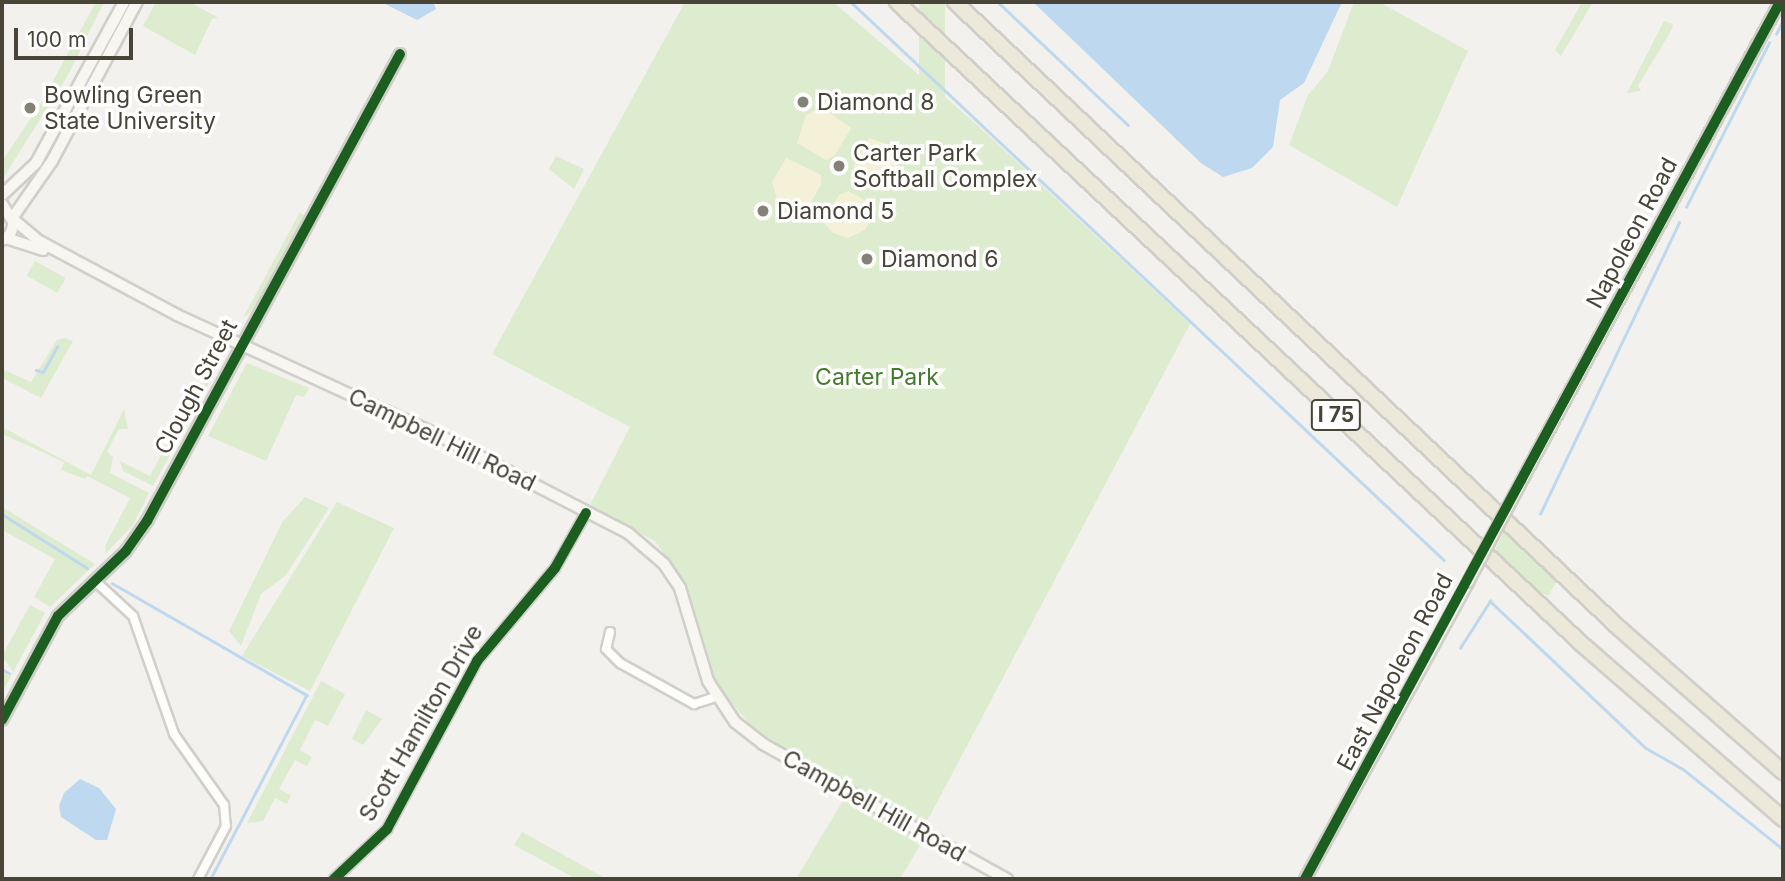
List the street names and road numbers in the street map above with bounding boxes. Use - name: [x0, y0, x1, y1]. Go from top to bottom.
- street label: Napoleon Road: [1581, 153, 1683, 313]
- street label: Clough Street: [149, 315, 243, 459]
- street label: Campbell Hill Road: [344, 383, 540, 497]
- road number: I 75: [1310, 398, 1362, 432]
- street label: East Napoleon Road: [1331, 569, 1459, 775]
- street label: Scott Hamilton Drive: [353, 620, 489, 826]
- street label: Campbell Hill Road: [778, 744, 970, 868]

